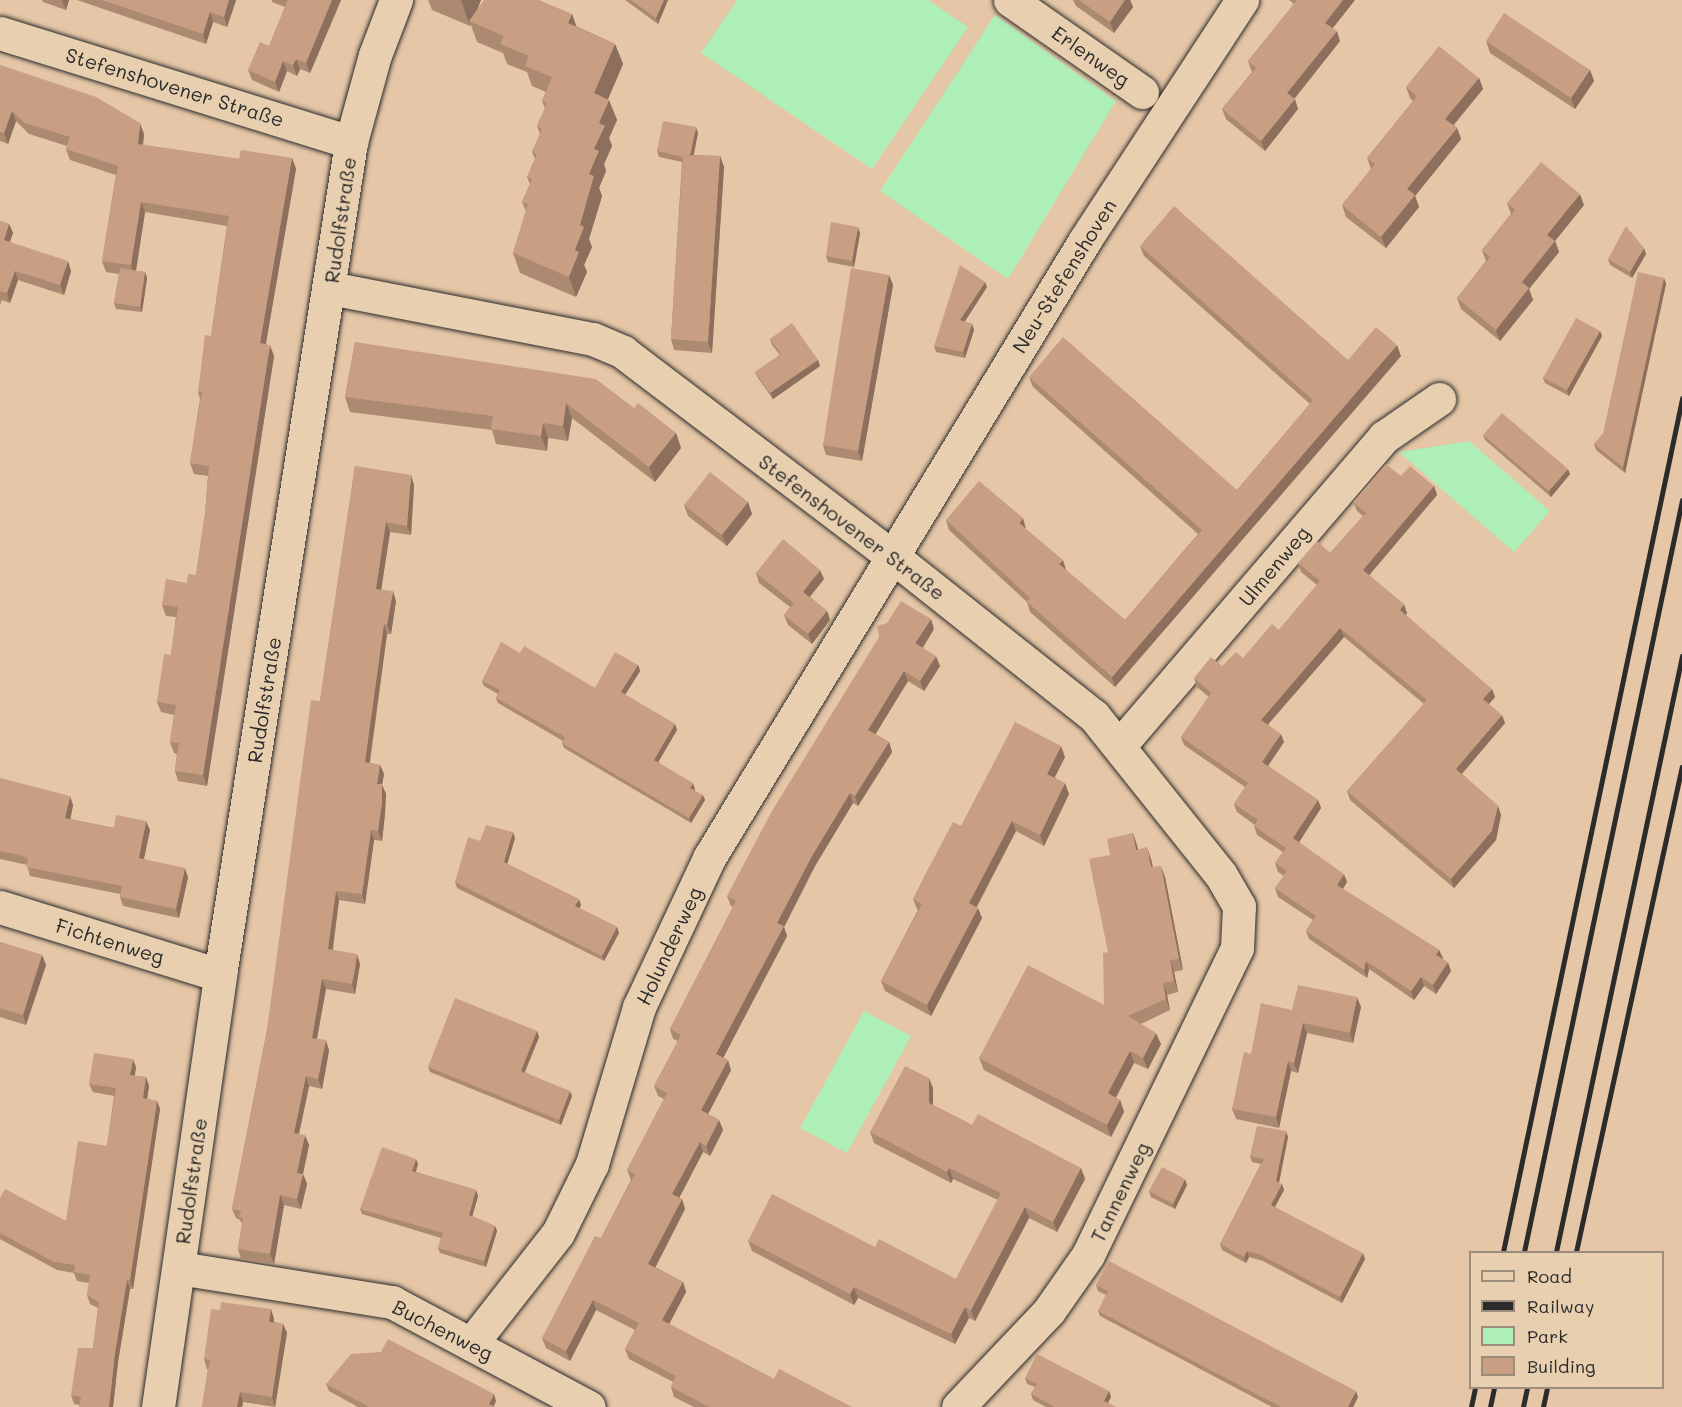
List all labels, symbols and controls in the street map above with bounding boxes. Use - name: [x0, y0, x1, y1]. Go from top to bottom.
- street label: Erlenweg: [1047, 21, 1135, 91]
- street label: Stefenshovener Straße: [63, 42, 287, 132]
- street label: Rudolfstraße: [319, 155, 361, 285]
- street label: Neu-Stefenshoven: [1007, 195, 1121, 357]
- street label: Stefenshovener Straße: [754, 449, 950, 605]
- street label: Ulmenweg: [1234, 521, 1314, 611]
- street label: Rudolfstraße: [242, 635, 286, 765]
- street label: Holunderweg: [631, 883, 707, 1009]
- street label: Fichtenweg: [53, 913, 167, 969]
- street label: Rudolfstraße: [170, 1116, 212, 1246]
- street label: Tannenweg: [1085, 1138, 1155, 1246]
- legend: [1469, 1251, 1664, 1389]
- text: Road: [1527, 1264, 1572, 1288]
- street label: Buchenweg: [389, 1294, 497, 1366]
- text: Railway: [1527, 1294, 1594, 1318]
- text: Park: [1527, 1324, 1568, 1348]
- text: Building: [1527, 1354, 1595, 1378]

